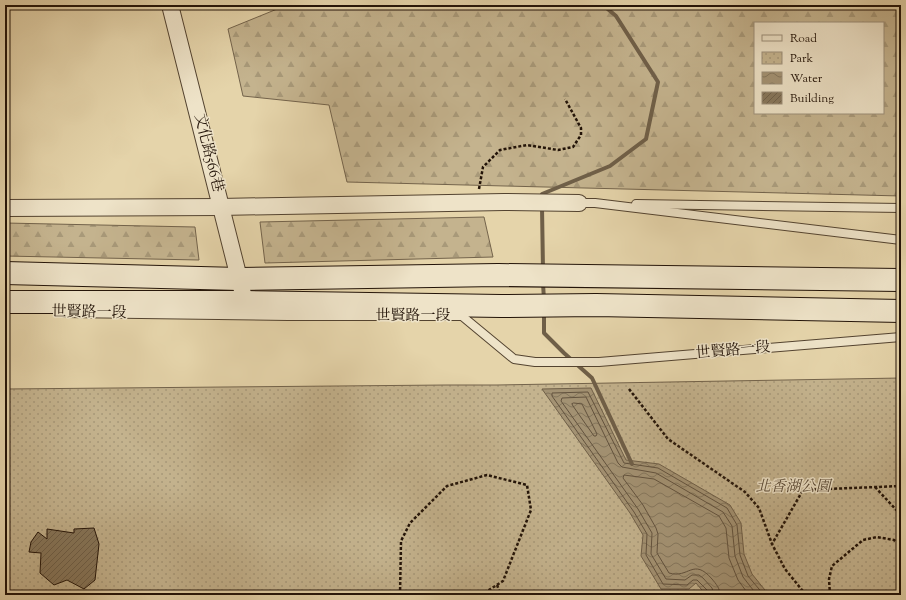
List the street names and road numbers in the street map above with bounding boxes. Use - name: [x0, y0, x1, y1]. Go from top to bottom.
- street label: 文化路566巷: [188, 112, 228, 194]
- street label: 世賢路一段: [51, 302, 127, 324]
- street label: 世賢路一段: [375, 306, 451, 327]
- street label: 世賢路一段: [695, 337, 771, 365]

